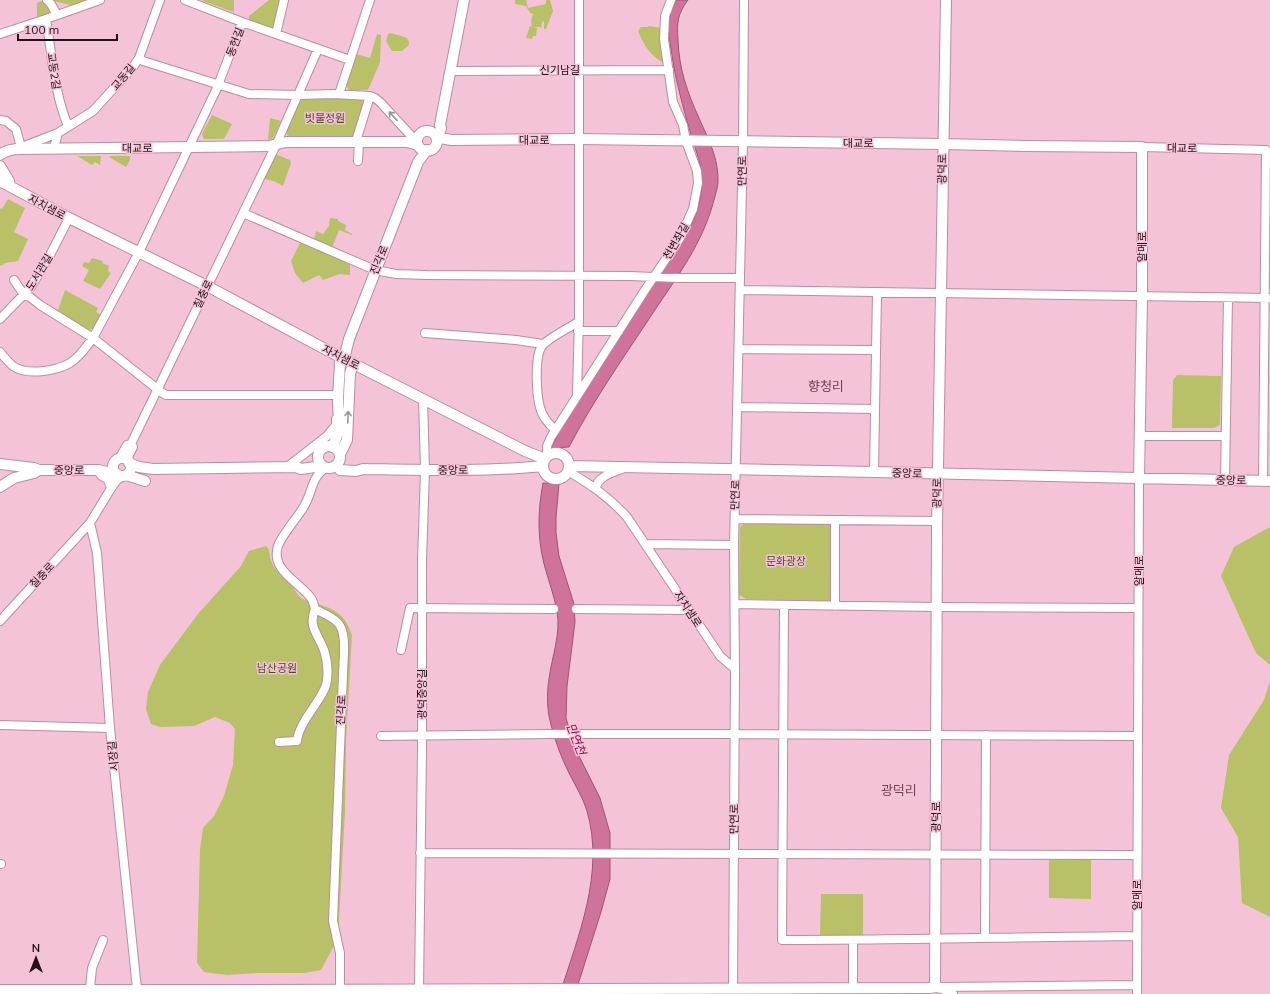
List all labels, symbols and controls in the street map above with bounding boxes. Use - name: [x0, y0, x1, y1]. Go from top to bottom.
- scale bar: [18, 16, 117, 42]
- text: 100 m: [24, 22, 59, 37]
- street label: 동헌길: [223, 25, 247, 59]
- street label: 교동2길: [44, 52, 64, 90]
- street label: 교동길: [108, 61, 138, 93]
- street label: 신기남길: [540, 63, 580, 77]
- park label: 빗물정원: [305, 111, 345, 125]
- one-way arrow: [388, 111, 398, 121]
- street label: 대교로: [519, 133, 549, 147]
- street label: 대교로: [843, 136, 873, 150]
- street label: 대교로: [122, 141, 152, 155]
- street label: 대교로: [1167, 141, 1197, 155]
- street label: 광덕로: [935, 154, 949, 184]
- street label: 만연로: [735, 156, 749, 186]
- street label: 자치샘로: [26, 191, 68, 223]
- street label: 천변좌길: [660, 220, 692, 262]
- street label: 알메로: [1135, 232, 1149, 262]
- street label: 진각로: [367, 243, 391, 277]
- street label: 도서관길: [23, 251, 55, 293]
- street label: 칠충로: [190, 277, 216, 311]
- street label: 자치샘로: [320, 342, 362, 372]
- district label: 향청리: [808, 378, 844, 394]
- one-way arrow: [344, 411, 352, 424]
- street label: 중앙로: [54, 463, 84, 477]
- street label: 중앙로: [438, 463, 468, 477]
- street label: 중앙로: [892, 465, 922, 481]
- street label: 중앙로: [1216, 473, 1246, 487]
- street label: 광덕로: [930, 478, 944, 508]
- street label: 만연로: [727, 480, 743, 510]
- park label: 문화광장: [766, 554, 806, 568]
- street label: 알메로: [1132, 556, 1146, 586]
- street label: 칠충로: [27, 559, 57, 591]
- street label: 자치샘로: [671, 588, 705, 630]
- park label: 남산공원: [257, 661, 297, 675]
- street label: 광덕중앙길: [415, 669, 429, 719]
- street label: 진각로: [333, 694, 349, 726]
- water label: 만연천: [564, 721, 590, 759]
- street label: 시장길: [104, 740, 122, 772]
- district label: 광덕리: [881, 782, 917, 798]
- street label: 광덕로: [929, 802, 943, 832]
- street label: 만연로: [727, 804, 741, 834]
- street label: 알메로: [1130, 880, 1144, 910]
- north arrow: [16, 938, 56, 978]
- text: N: [32, 941, 40, 955]

